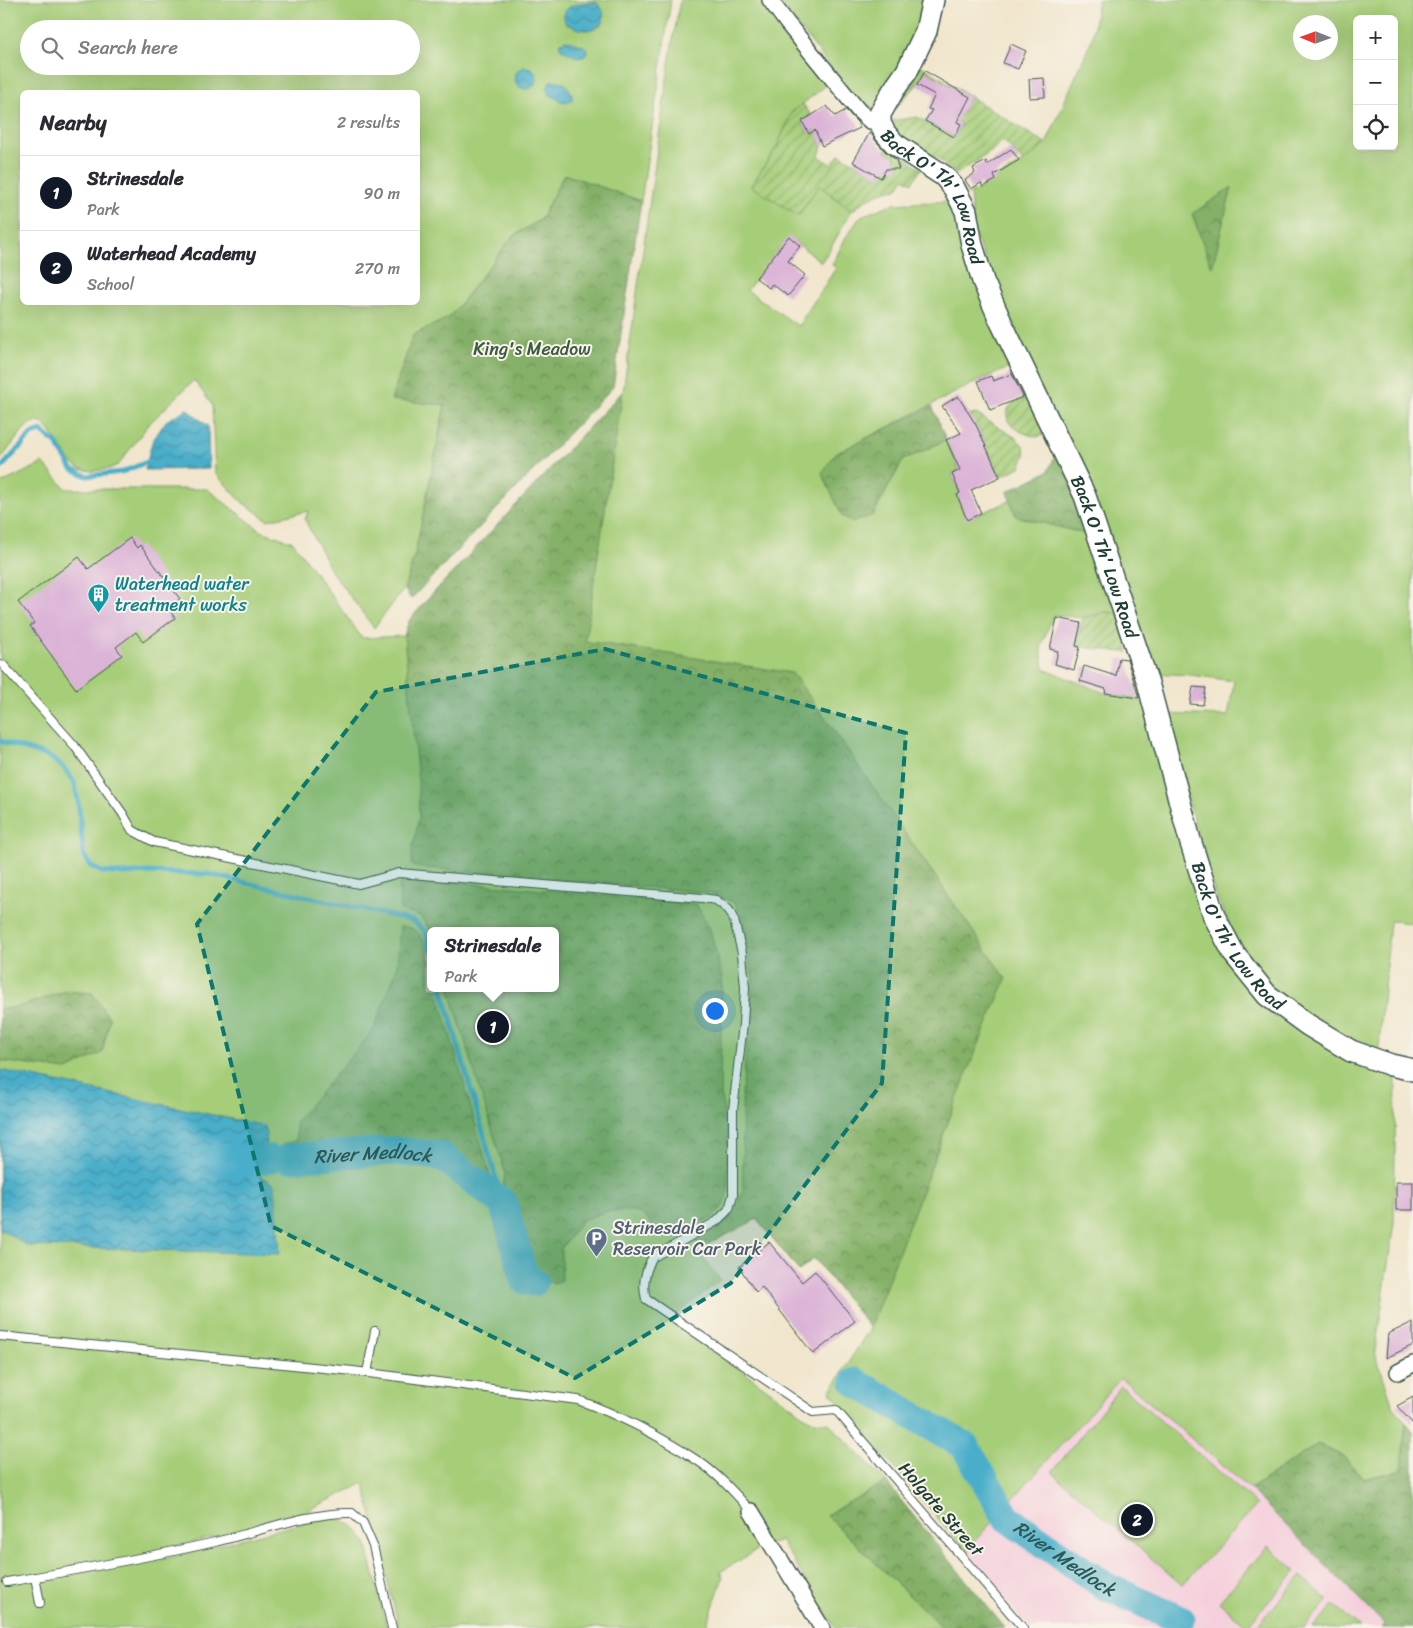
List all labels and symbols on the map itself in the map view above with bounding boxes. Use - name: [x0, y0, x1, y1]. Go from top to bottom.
- north arrow: [1293, 15, 1338, 60]
- street label: Back O' Th' Low Road: [872, 121, 994, 270]
- park label: King's Meadow: [473, 333, 591, 365]
- street label: Back O' Th' Low Road: [1061, 470, 1148, 644]
- place label: Waterhead water treatment works: [115, 568, 250, 621]
- building icon: Waterhead water treatment works: [87, 582, 111, 613]
- street label: Back O' Th' Low Road: [1182, 858, 1293, 1020]
- your location: [702, 998, 728, 1024]
- pin: 1: [477, 1008, 509, 1046]
- water label: River Medlock: [313, 1134, 434, 1173]
- place label: Strinesdale Reservoir Car Park: [613, 1212, 762, 1265]
- parking icon: Strinesdale Reservoir Car Park: [585, 1226, 609, 1257]
- street label: Holgate Street: [890, 1454, 992, 1565]
- pin: 2: [1121, 1501, 1153, 1539]
- water label: River Medlock: [1007, 1511, 1122, 1606]

